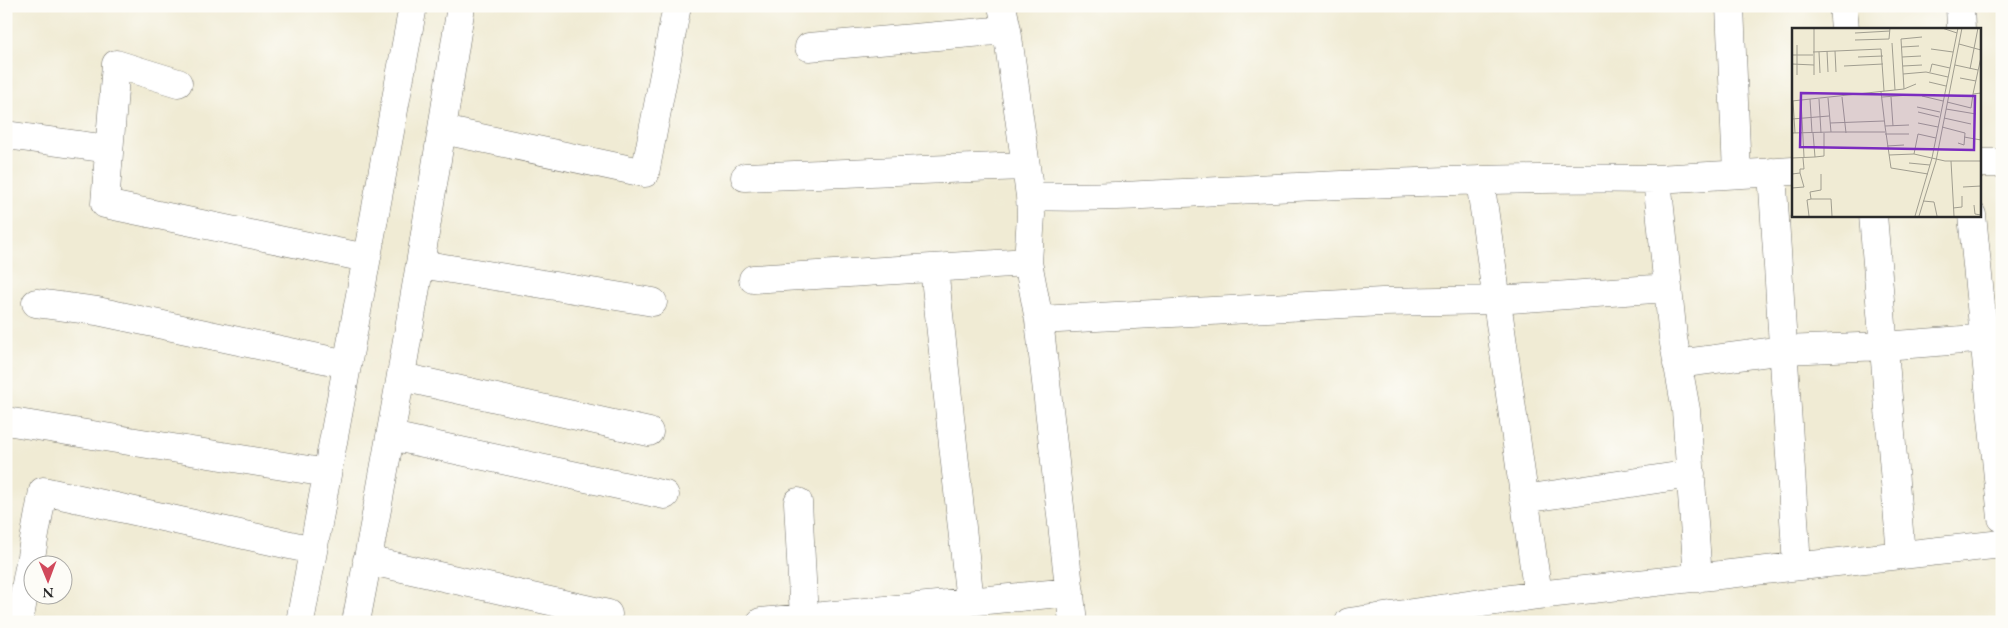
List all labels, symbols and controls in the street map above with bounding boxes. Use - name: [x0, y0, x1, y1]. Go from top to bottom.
- inset map: [1792, 28, 1980, 216]
- north arrow: [22, 556, 72, 606]
- text: N: [42, 584, 54, 602]

